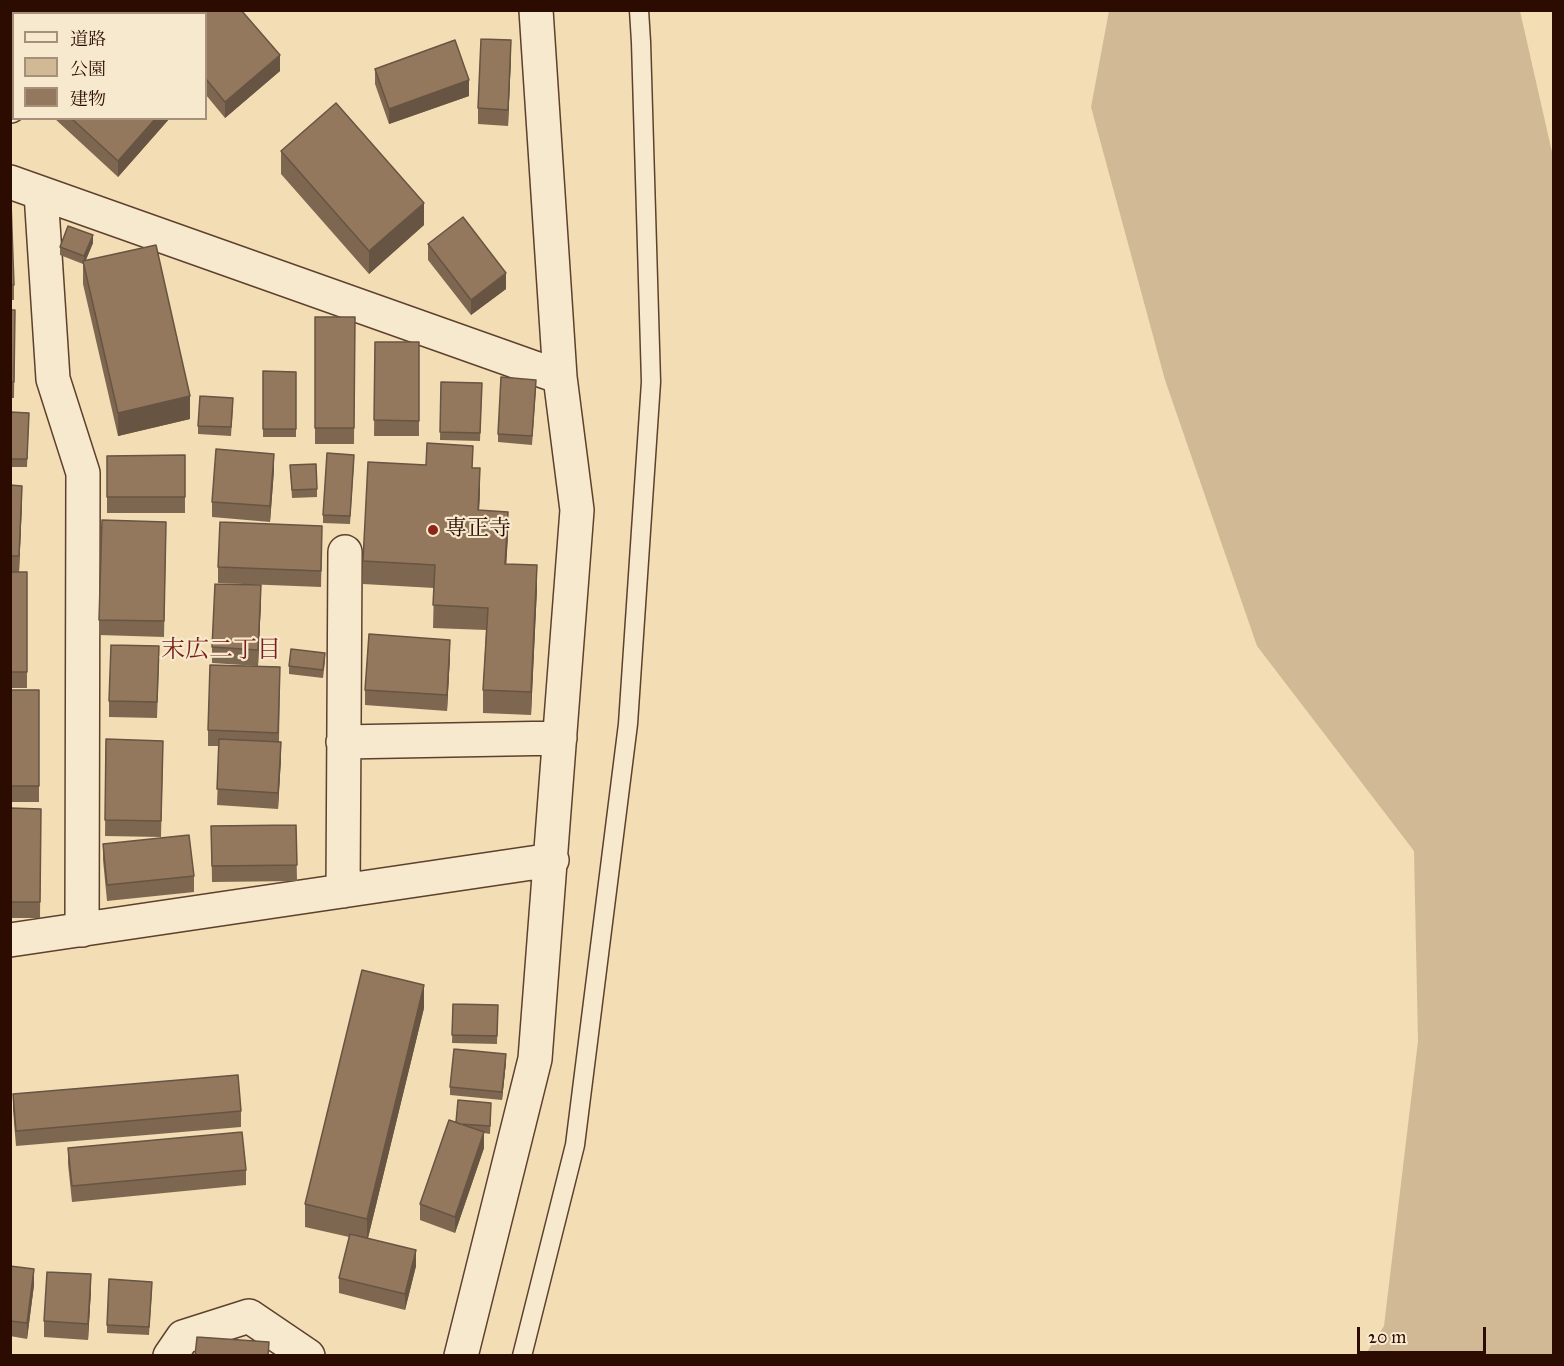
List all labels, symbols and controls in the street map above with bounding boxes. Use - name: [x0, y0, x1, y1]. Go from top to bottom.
- legend: [12, 12, 207, 120]
- text: 道路: [70, 28, 106, 50]
- text: 公園: [70, 58, 106, 80]
- text: 建物: [70, 88, 106, 110]
- place label: 専正寺: [445, 517, 511, 543]
- marker: 専正寺: [426, 523, 440, 537]
- district label: 末広二丁目: [161, 637, 281, 665]
- scale bar: [1360, 1315, 1489, 1353]
- text: 20 m: [1368, 1326, 1406, 1348]

